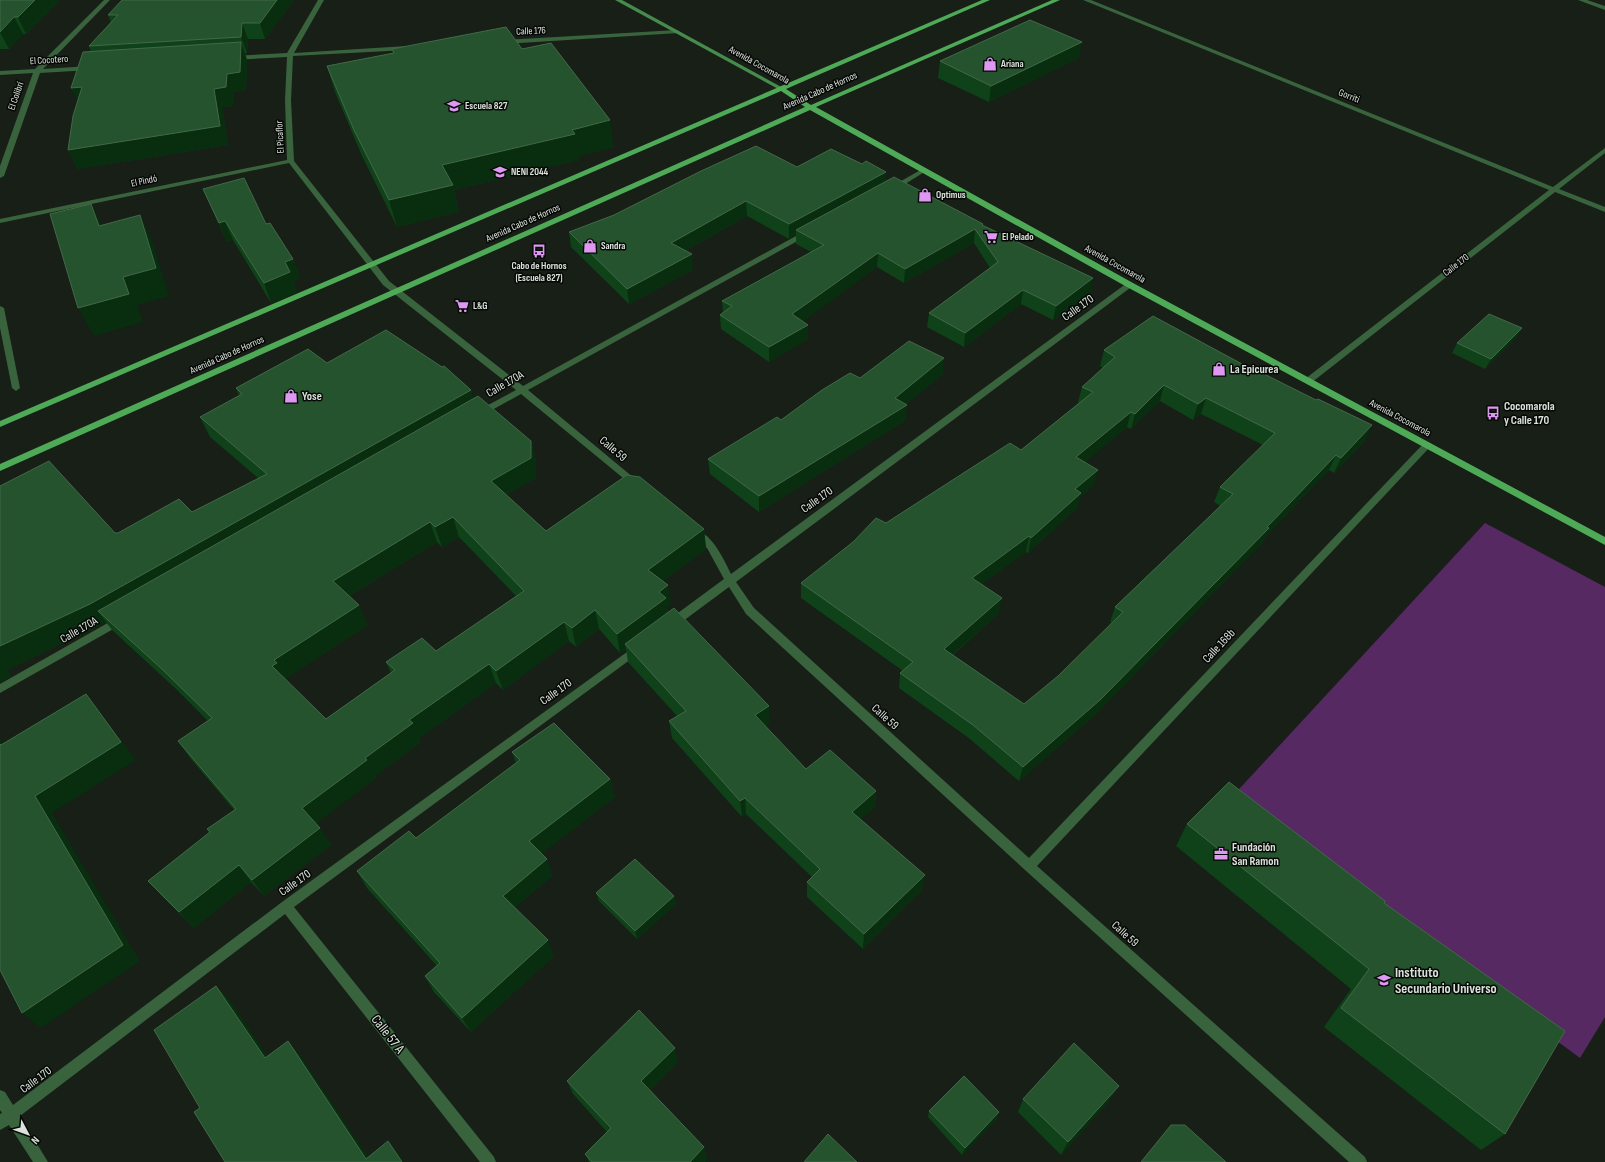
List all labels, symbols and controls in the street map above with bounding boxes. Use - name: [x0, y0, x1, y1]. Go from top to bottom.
- street label: Calle 176: [516, 24, 546, 38]
- street label: Avenida Cocomarola: [726, 43, 792, 87]
- street label: El Cocotero: [29, 53, 69, 67]
- shop icon: Ariana: [982, 56, 998, 72]
- place label: Ariana: [1000, 58, 1024, 70]
- street label: Avenida Cabo de Hornos: [780, 69, 859, 113]
- street label: El Colibrí: [6, 80, 26, 112]
- street label: Gorriti: [1337, 86, 1361, 106]
- school or university icon: Escuela 827: [446, 98, 462, 114]
- place label: Escuela 827: [465, 100, 508, 112]
- street label: El Picaflor: [273, 120, 287, 154]
- school or university icon: NENI 2044: [492, 164, 508, 180]
- place label: NENI 2044: [511, 166, 549, 178]
- street label: El Pindó: [130, 172, 158, 190]
- shop icon: Optimus: [917, 187, 933, 203]
- place label: Optimus: [936, 189, 966, 201]
- street label: Avenida Cabo de Hornos: [483, 201, 562, 245]
- supermarket icon: El Pelado: [983, 229, 999, 245]
- place label: El Pelado: [1002, 231, 1034, 243]
- shop icon: Sandra: [582, 238, 598, 254]
- place label: Sandra: [601, 240, 625, 252]
- street label: Avenida Cocomarola: [1082, 242, 1148, 286]
- bus stop icon: Cabo de Hornos (Escuela 827): [531, 243, 547, 259]
- street label: Calle 170: [1441, 251, 1471, 279]
- place label: Cabo de Hornos (Escuela 827): [511, 260, 567, 284]
- street label: Calle 170: [1059, 291, 1097, 325]
- supermarket icon: L&G: [454, 298, 470, 314]
- place label: L&G: [473, 300, 488, 312]
- street label: Avenida Cabo de Hornos: [187, 333, 266, 377]
- shop icon: La Epicurea: [1211, 361, 1227, 377]
- place label: La Epicurea: [1230, 362, 1278, 377]
- street label: Calle 170A: [484, 367, 527, 401]
- shop icon: Yose: [283, 388, 299, 404]
- place label: Yose: [302, 389, 322, 404]
- street label: Avenida Cocomarola: [1366, 396, 1433, 439]
- place label: Cocomarola y Calle 170: [1504, 399, 1555, 428]
- bus stop icon: Cocomarola y Calle 170: [1485, 405, 1501, 421]
- street label: Calle 59: [596, 433, 630, 465]
- street label: Calle 170: [798, 483, 836, 517]
- street label: Calle 170A: [58, 613, 101, 647]
- street label: Calle 168b: [1199, 626, 1239, 666]
- street label: Calle 170: [537, 675, 575, 709]
- street label: Calle 59: [868, 701, 902, 733]
- place label: Fundación San Ramon: [1232, 840, 1279, 869]
- office icon: Fundación San Ramon: [1213, 846, 1229, 862]
- street label: Calle 170: [276, 866, 314, 900]
- street label: Calle 59: [1108, 918, 1142, 950]
- place label: Instituto Secundario Universo: [1395, 964, 1497, 997]
- school or university icon: Instituto Secundario Universo: [1376, 972, 1392, 988]
- street label: Calle 57 A: [368, 1011, 409, 1058]
- street label: Calle 170: [17, 1063, 55, 1097]
- north arrow: [8, 1114, 48, 1154]
- text: N: [28, 1134, 42, 1147]

